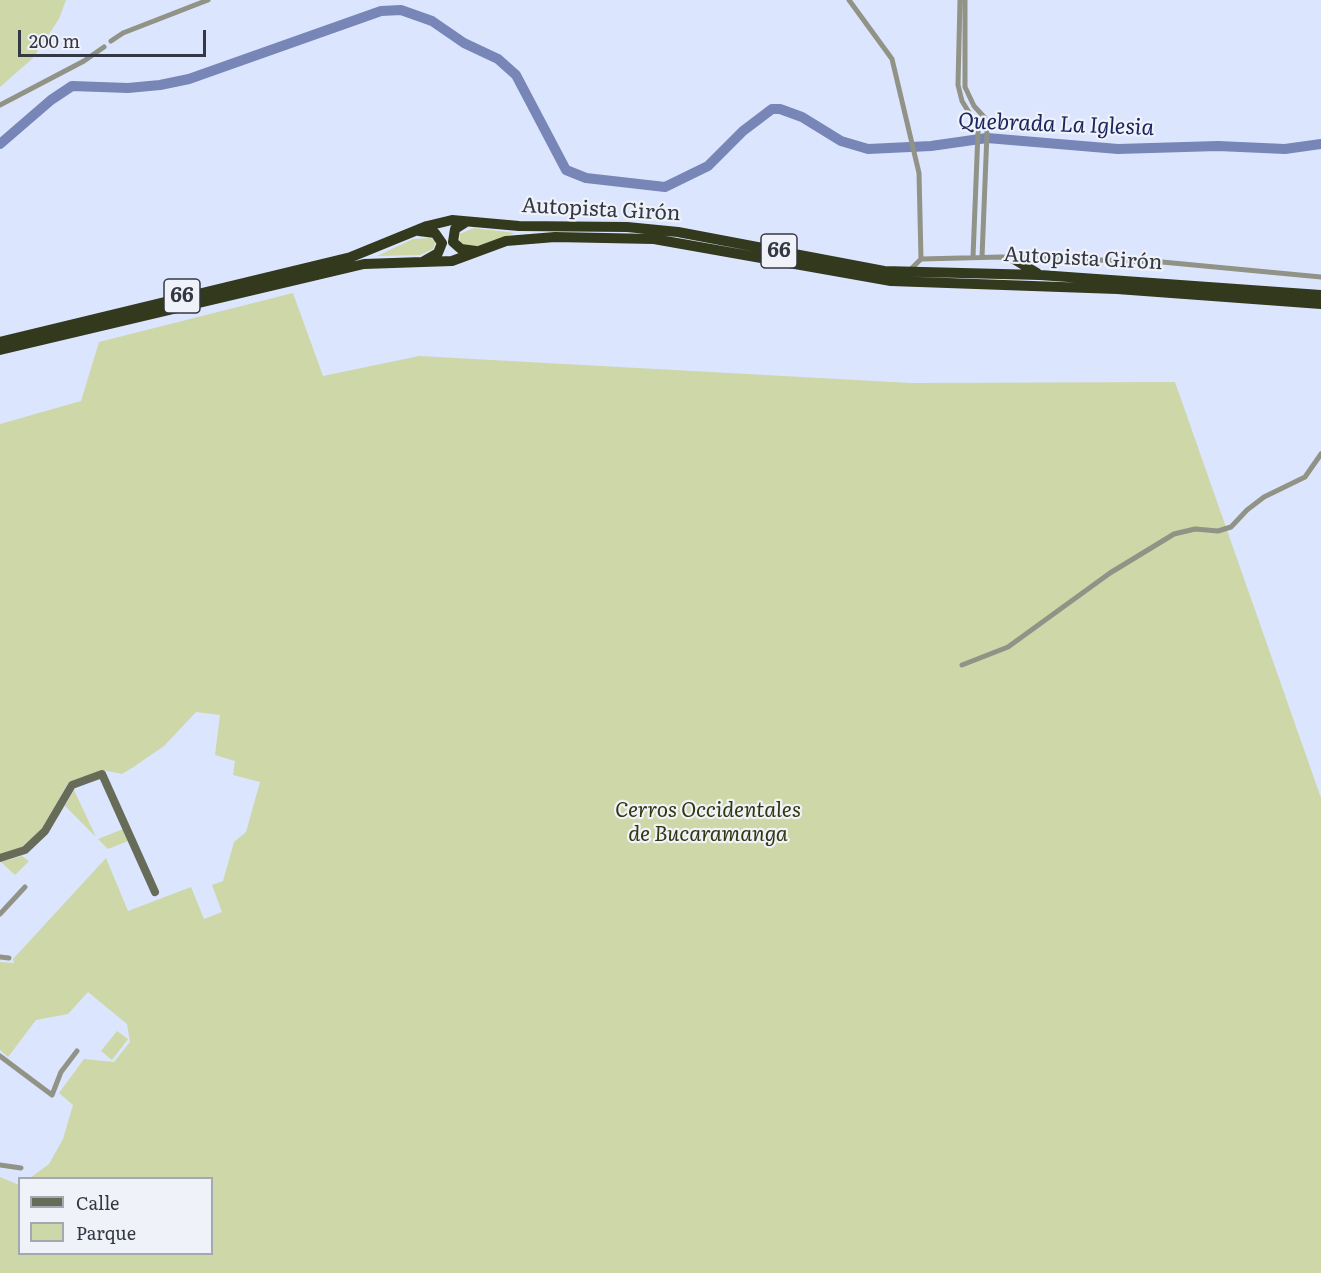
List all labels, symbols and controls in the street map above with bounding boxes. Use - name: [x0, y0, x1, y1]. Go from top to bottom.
- scale bar: [21, 18, 208, 56]
- text: 200 m: [29, 27, 80, 54]
- water label: Quebrada La Iglesia: [958, 108, 1154, 142]
- street label: Autopista Girón: [521, 193, 681, 227]
- road number: 66: [761, 234, 797, 268]
- street label: Autopista Girón: [1003, 242, 1163, 276]
- road number: 66: [164, 279, 200, 313]
- park label: Cerros Occidentales de Bucaramanga: [615, 798, 801, 848]
- legend: [18, 1177, 213, 1255]
- text: Calle: [76, 1189, 119, 1216]
- text: Parque: [76, 1219, 136, 1246]

